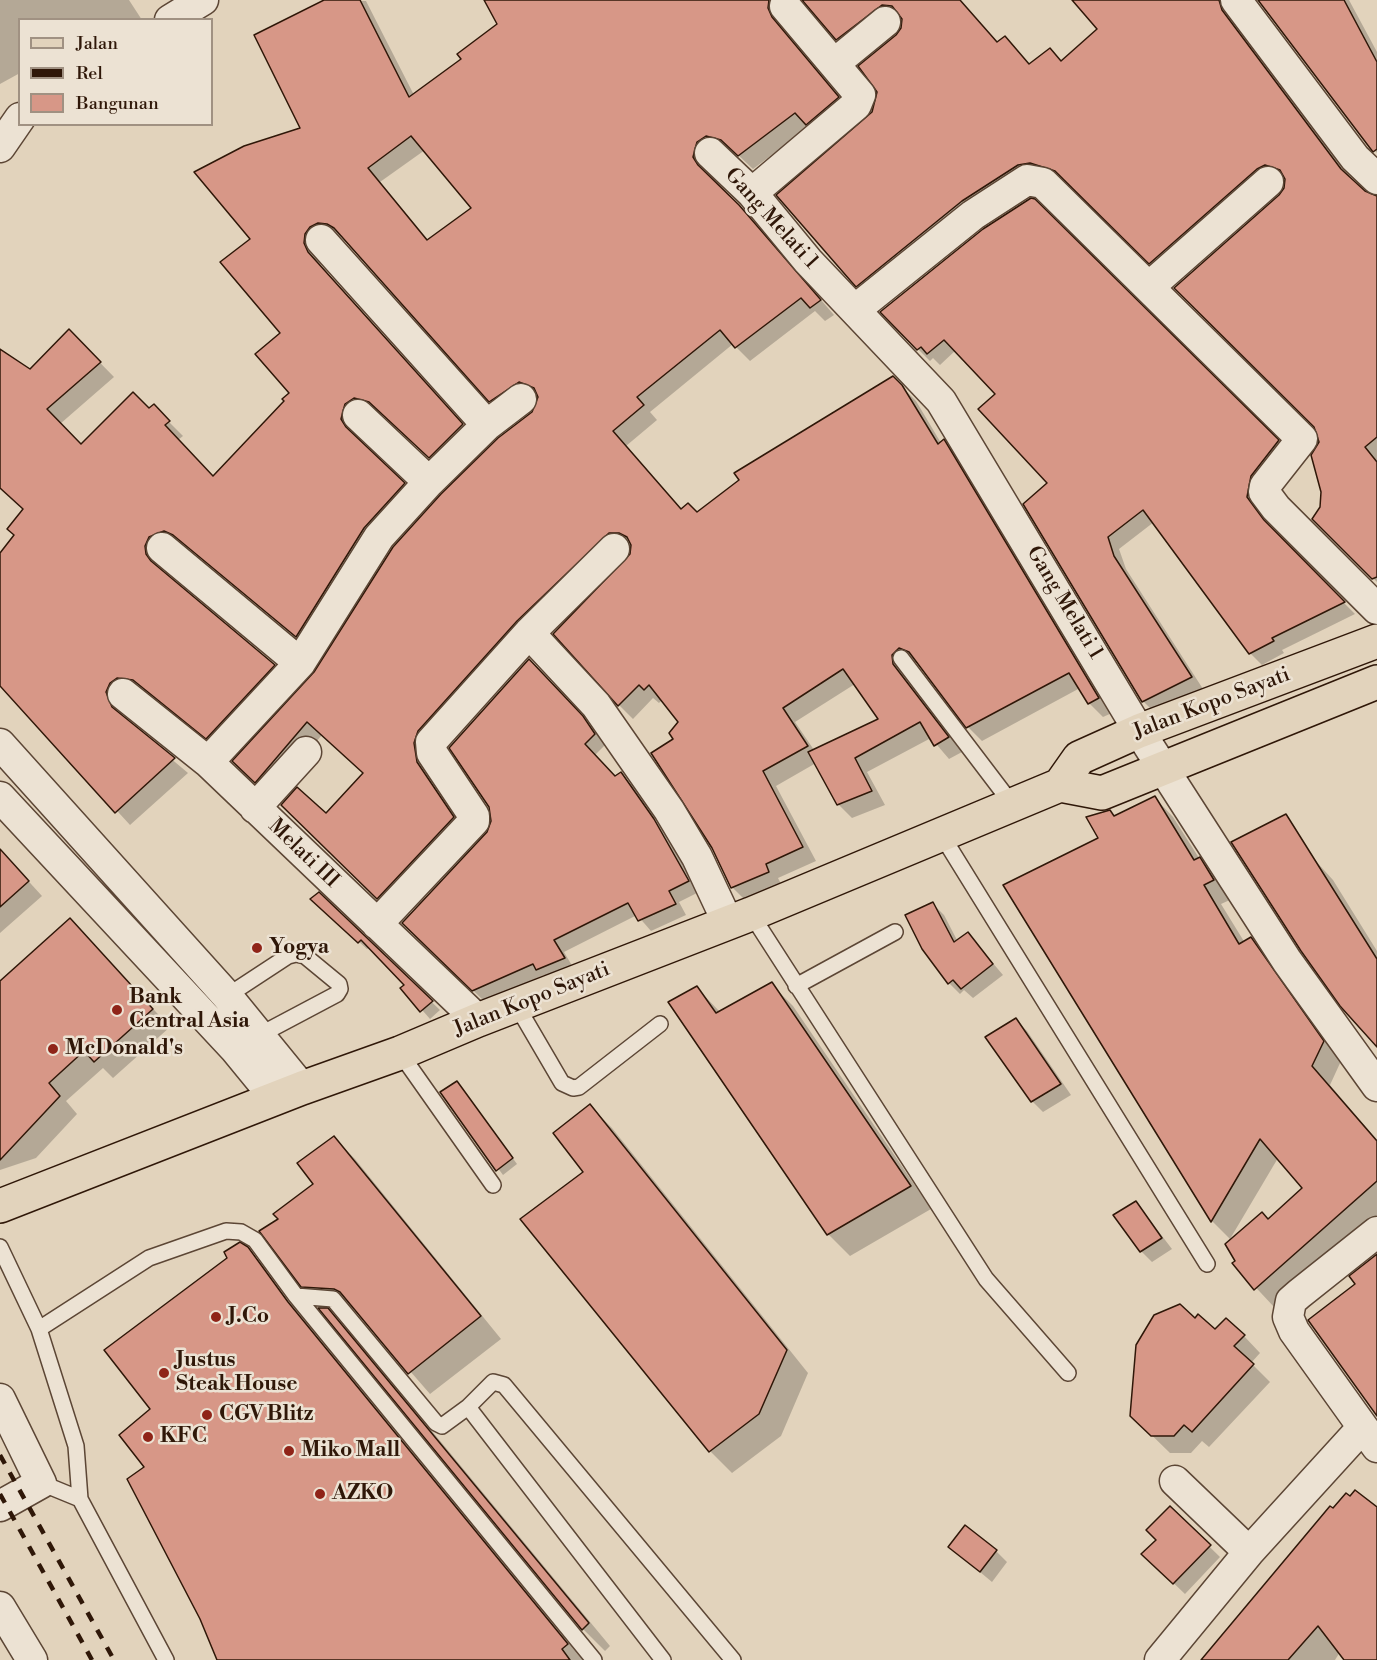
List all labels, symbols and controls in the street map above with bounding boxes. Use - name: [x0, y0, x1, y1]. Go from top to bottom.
- legend: [18, 18, 213, 126]
- text: Jalan: [76, 32, 118, 55]
- text: Rel: [76, 62, 103, 85]
- text: Bangunan: [76, 92, 159, 115]
- street label: Gang Melati 1: [719, 163, 823, 275]
- street label: Gang Melati 1: [1020, 542, 1108, 664]
- street label: Jalan Kopo Sayati: [1130, 662, 1294, 746]
- street label: Melati III: [262, 814, 344, 894]
- place label: Yogya: [269, 935, 329, 961]
- marker: Yogya: [250, 941, 264, 955]
- street label: Jalan Kopo Sayati: [450, 957, 614, 1043]
- place label: Bank Central Asia: [129, 985, 250, 1035]
- marker: Bank Central Asia: [110, 1003, 124, 1017]
- place label: McDonald's: [65, 1036, 183, 1062]
- marker: McDonald's: [46, 1042, 60, 1056]
- place label: J.Co: [228, 1304, 269, 1330]
- marker: J.Co: [209, 1310, 223, 1324]
- place label: Justus Steak House: [176, 1348, 297, 1398]
- marker: Justus Steak House: [157, 1366, 171, 1380]
- place label: CGV Blitz: [219, 1402, 314, 1428]
- marker: CGV Blitz: [200, 1408, 214, 1422]
- place label: KFC: [160, 1424, 207, 1450]
- marker: KFC: [141, 1430, 155, 1444]
- place label: Miko Mall: [301, 1438, 400, 1464]
- marker: Miko Mall: [282, 1444, 296, 1458]
- place label: AZKO: [332, 1481, 393, 1507]
- marker: AZKO: [313, 1487, 327, 1501]

